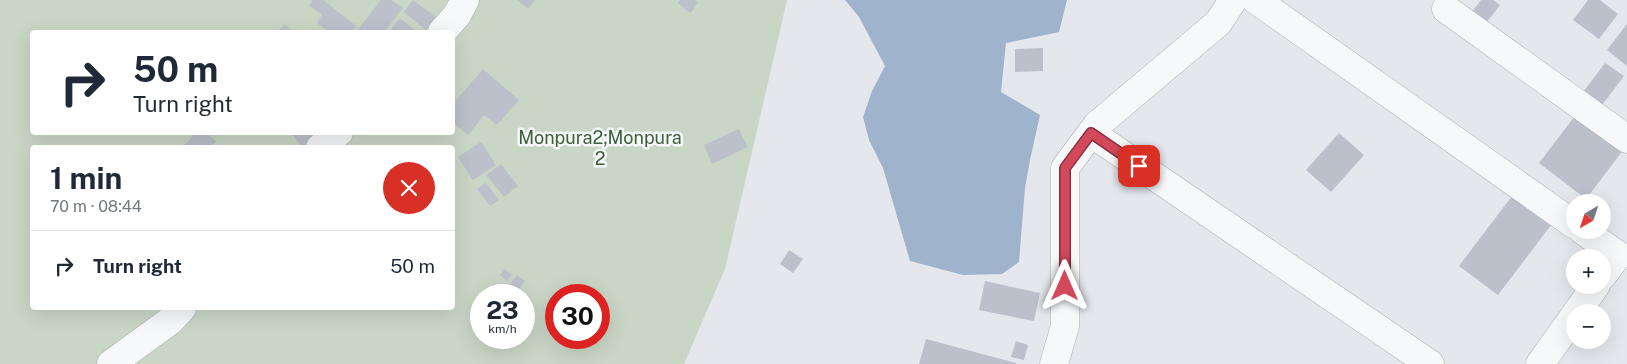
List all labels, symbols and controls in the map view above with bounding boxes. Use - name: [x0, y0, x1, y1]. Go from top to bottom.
- text: 50 m: [133, 49, 218, 90]
- icon: right: [50, 50, 115, 115]
- text: Turn right: [133, 91, 233, 117]
- park label: Monpura2;Monpura 2: [518, 127, 682, 169]
- pin: [1118, 145, 1160, 187]
- icon: arrive: [1125, 152, 1153, 180]
- text: 1 min: [50, 160, 122, 196]
- button: close: [383, 162, 435, 214]
- north arrow: [1566, 194, 1611, 239]
- map controls: [1566, 194, 1611, 349]
- text: 70 m · 08:44: [50, 197, 142, 216]
- button: +: [1566, 249, 1611, 294]
- icon: right: [50, 252, 78, 280]
- text: Turn right: [93, 255, 182, 277]
- text: 50 m: [390, 255, 435, 277]
- position arrow: [1038, 259, 1090, 311]
- speed limit sign: 30: [545, 284, 610, 349]
- text: 23: [486, 295, 519, 325]
- button: −: [1566, 304, 1611, 349]
- text: km/h: [488, 322, 517, 336]

